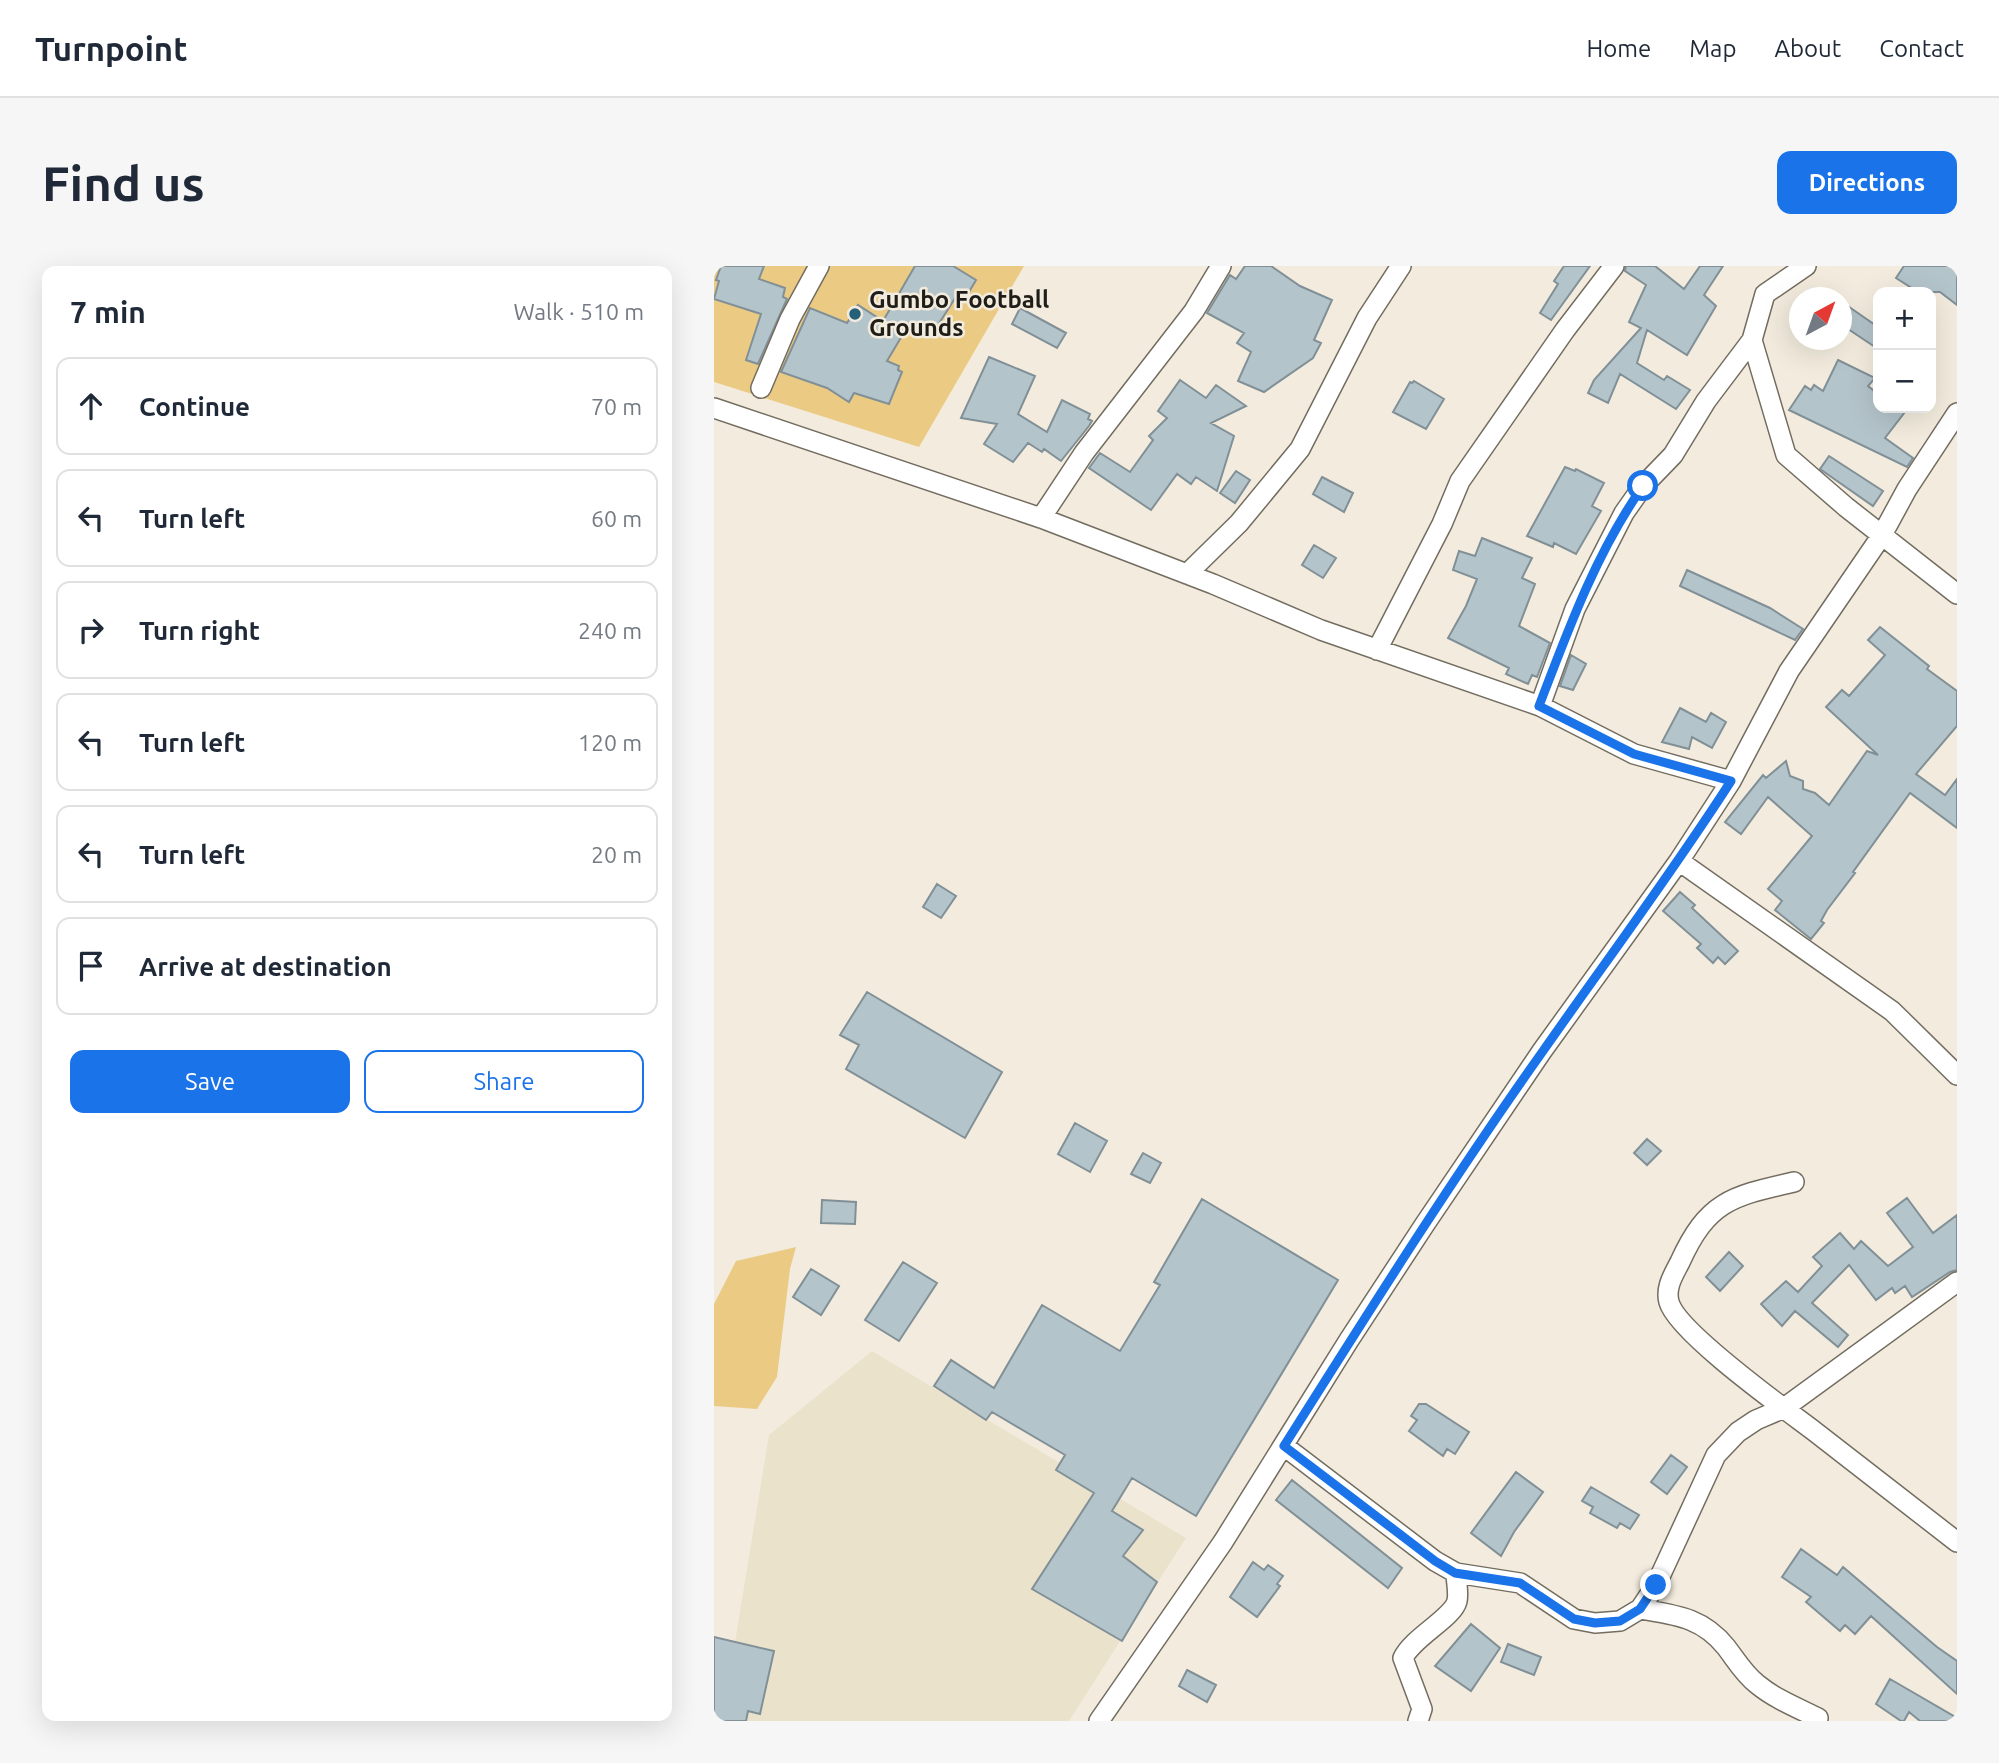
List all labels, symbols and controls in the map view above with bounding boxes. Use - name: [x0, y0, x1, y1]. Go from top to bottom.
- text: Turnpoint: [35, 30, 187, 67]
- text: Home: [1586, 35, 1651, 62]
- text: Map: [1689, 35, 1736, 62]
- text: About: [1774, 35, 1841, 62]
- text: Contact: [1879, 35, 1964, 62]
- button: Directions: [1777, 151, 1957, 214]
- text: Find us: [42, 155, 205, 210]
- place label: Gumbo Football Grounds: [869, 286, 1049, 341]
- north arrow: [1789, 287, 1852, 350]
- map controls: [1873, 287, 1936, 413]
- button: +: [1873, 287, 1936, 350]
- text: 7 min: [70, 295, 146, 329]
- text: Walk · 510 m: [513, 299, 644, 324]
- marker: Gumbo Football Grounds: [847, 306, 863, 322]
- button: −: [1873, 350, 1936, 413]
- icon: ahead: [72, 387, 110, 425]
- text: Continue: [139, 392, 250, 421]
- text: 70 m: [591, 394, 642, 419]
- route start: [1627, 470, 1658, 501]
- icon: left: [72, 499, 110, 537]
- text: Turn left: [139, 504, 245, 533]
- text: 60 m: [591, 506, 642, 531]
- icon: right: [72, 611, 110, 649]
- text: Turn right: [139, 616, 260, 645]
- text: 240 m: [578, 618, 642, 643]
- icon: left: [72, 723, 110, 761]
- text: Turn left: [139, 728, 245, 757]
- text: 120 m: [578, 730, 642, 755]
- icon: left: [72, 835, 110, 873]
- text: Turn left: [139, 840, 245, 869]
- text: 20 m: [591, 842, 642, 867]
- icon: arrive: [72, 947, 110, 985]
- text: Arrive at destination: [139, 952, 392, 981]
- button: Save: [70, 1050, 350, 1113]
- button: Share: [364, 1050, 644, 1113]
- route end: [1640, 1569, 1671, 1600]

